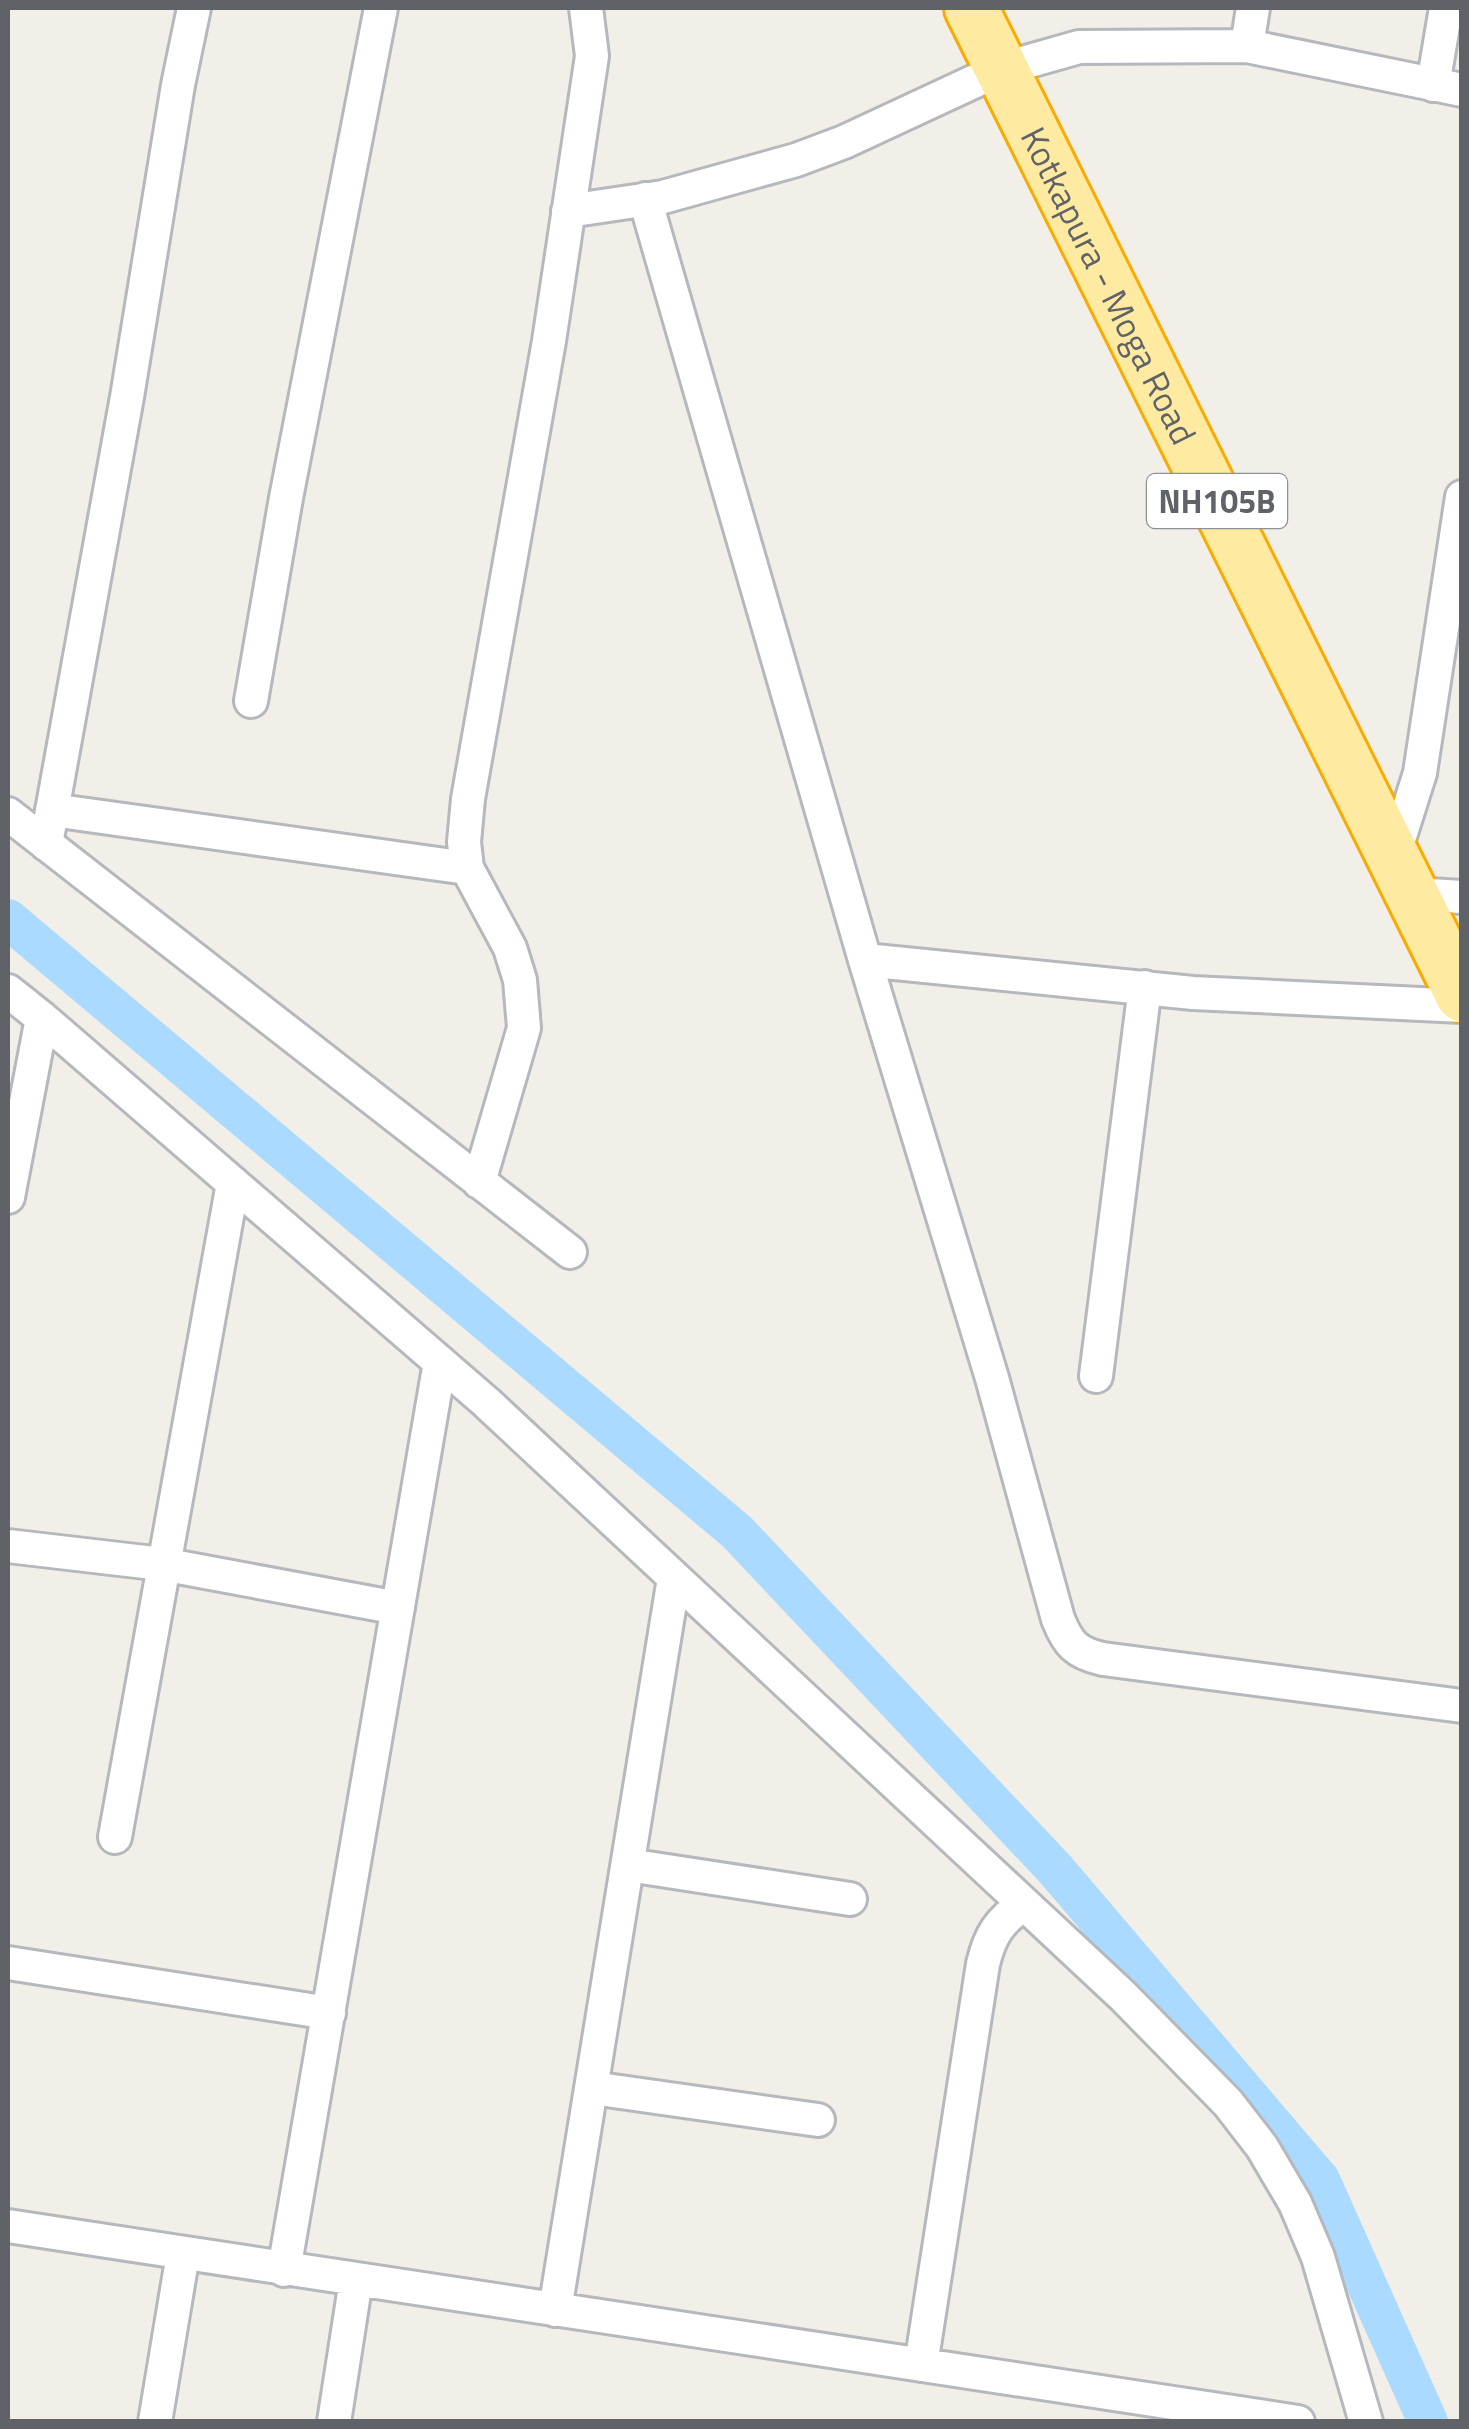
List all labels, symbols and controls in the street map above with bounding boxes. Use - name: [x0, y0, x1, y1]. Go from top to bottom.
- street label: Kotkapura - Moga Road: [1007, 118, 1211, 454]
- road number: NH105B: [1147, 474, 1287, 528]

